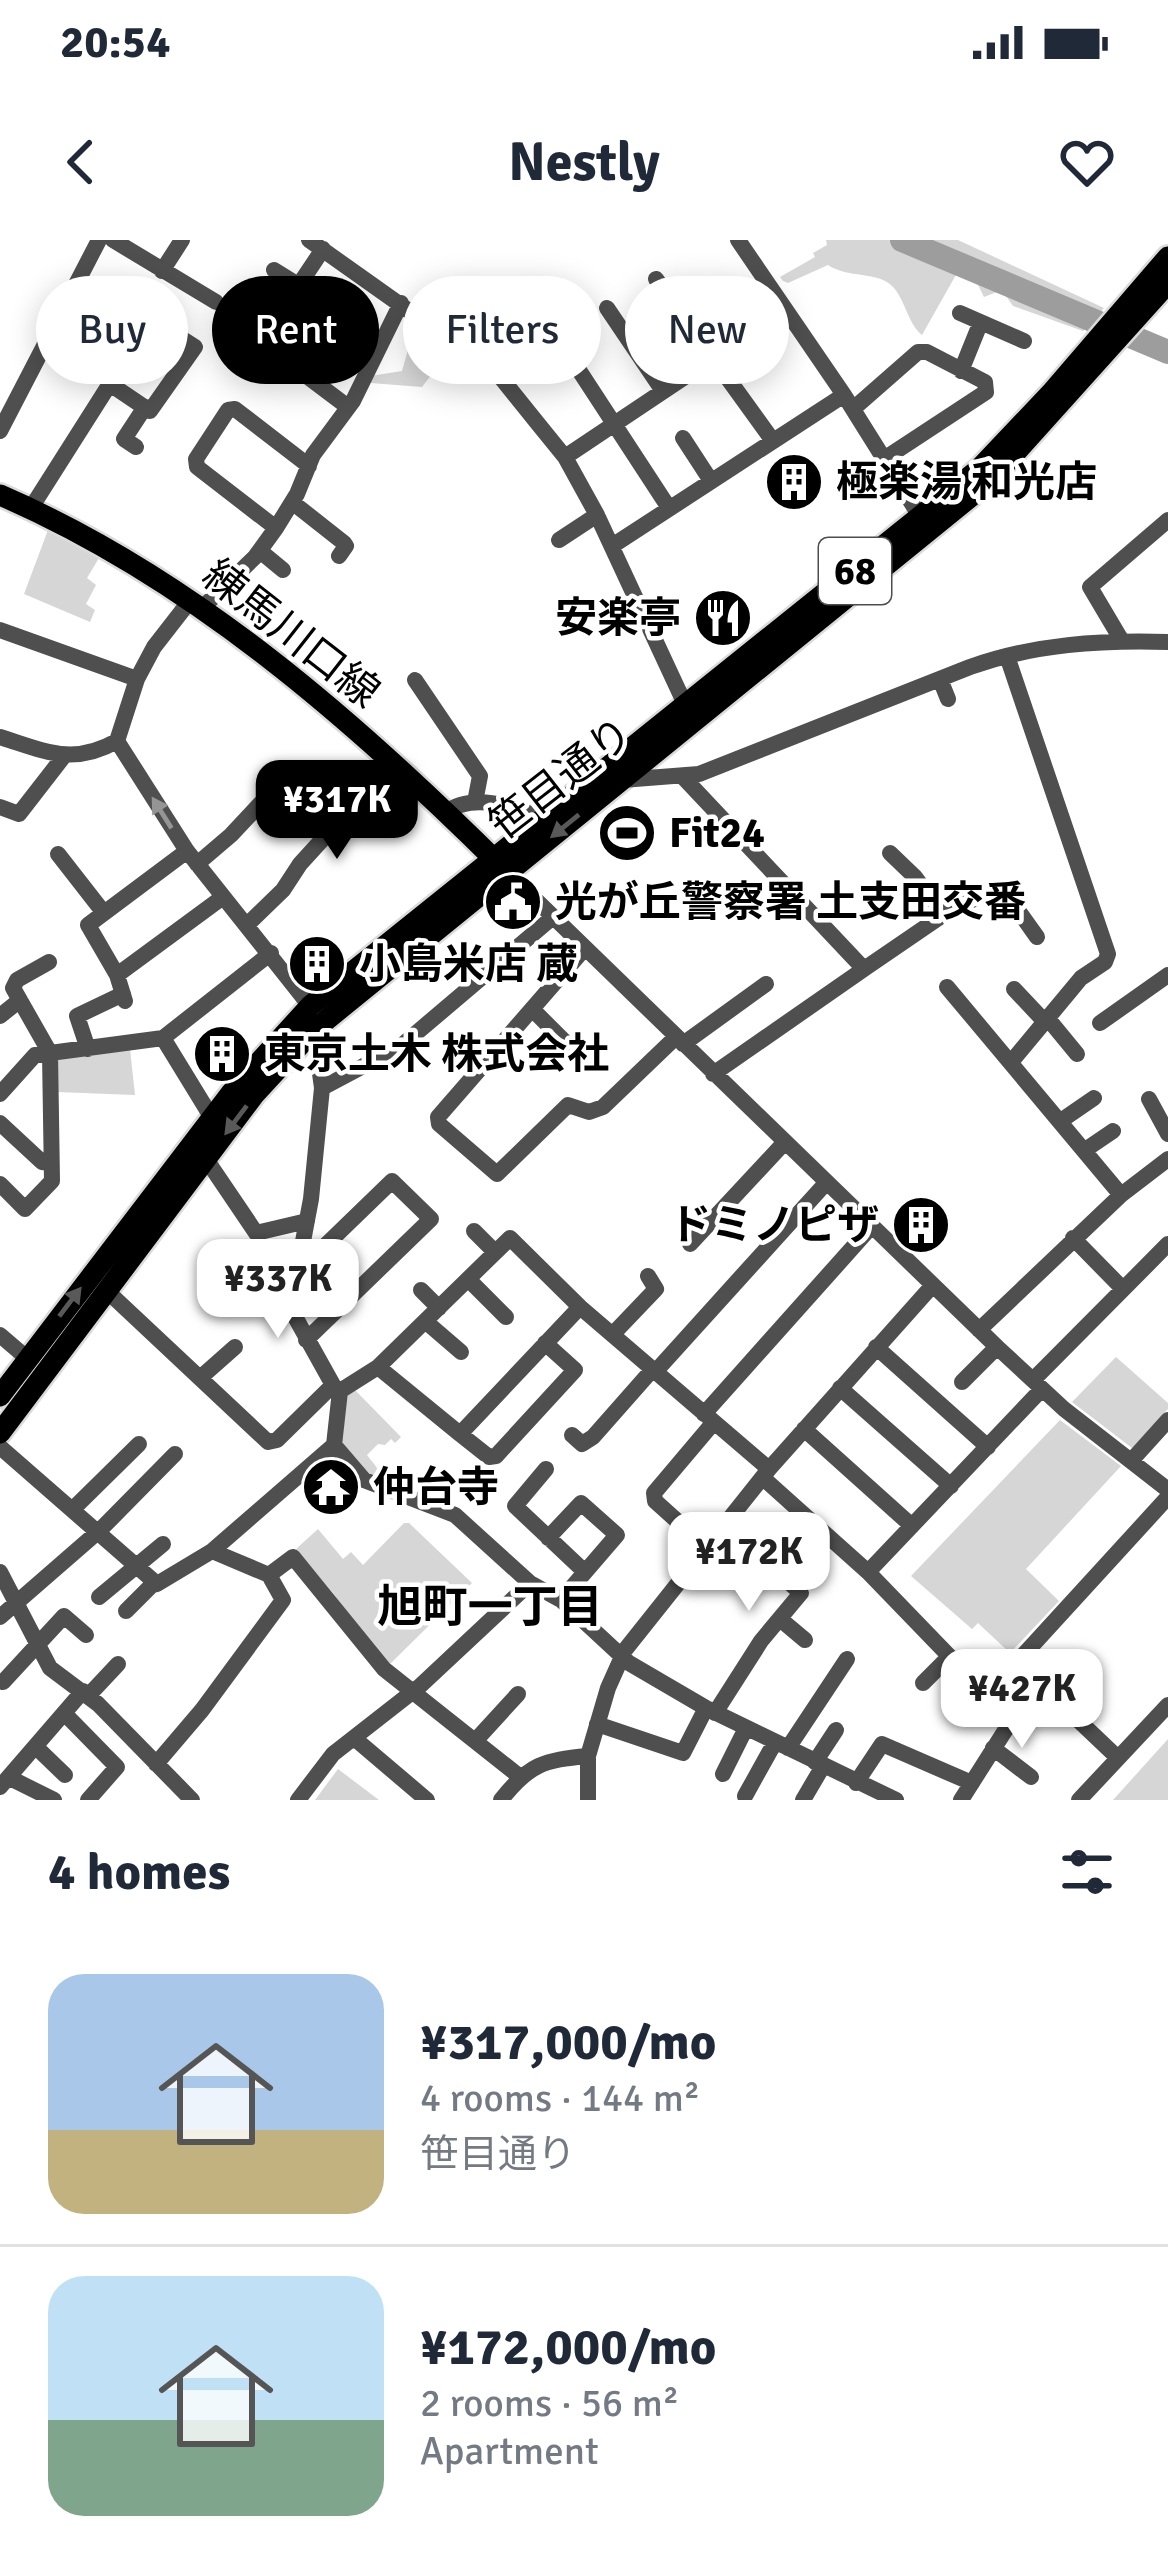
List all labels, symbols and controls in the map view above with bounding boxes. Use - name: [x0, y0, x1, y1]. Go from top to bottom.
- text: 20:54: [60, 15, 170, 70]
- icon: back: [48, 129, 114, 195]
- text: Nestly: [508, 129, 660, 196]
- icon: heart: [1054, 129, 1120, 195]
- chip: Buy: [36, 276, 188, 384]
- chip: Rent: [212, 276, 379, 384]
- chip: Filters: [403, 276, 601, 384]
- chip: New: [625, 276, 789, 384]
- building icon: 極楽湯 和光店: [763, 451, 825, 513]
- place label: 極楽湯 和光店: [836, 457, 1097, 508]
- road number: 68: [819, 538, 891, 604]
- street label: 練馬川口線: [193, 549, 389, 719]
- restaurant icon: 安楽亭: [692, 587, 754, 649]
- place label: 安楽亭: [555, 593, 681, 644]
- street label: 笹目通り: [479, 707, 643, 851]
- pin: ¥317K: [253, 760, 421, 862]
- text: ¥317K: [283, 775, 391, 823]
- one-way arrow: [152, 797, 174, 829]
- sports icon: Fit24: [596, 802, 658, 864]
- place label: Fit24: [669, 808, 765, 859]
- one-way arrow: [549, 813, 580, 838]
- public building icon: 光が丘警察署 土支田交番: [482, 871, 544, 933]
- place label: 光が丘警察署 土支田交番: [555, 877, 1026, 928]
- building icon: 小島米店 蔵: [286, 933, 348, 995]
- place label: 小島米店 蔵: [359, 939, 578, 990]
- building icon: 東京土木 株式会社: [191, 1023, 253, 1085]
- place label: 東京土木 株式会社: [264, 1029, 609, 1080]
- one-way arrow: [224, 1104, 248, 1136]
- building icon: ドミノピザ: [890, 1194, 952, 1256]
- place label: ドミノピザ: [669, 1200, 879, 1251]
- pin: ¥337K: [194, 1239, 362, 1341]
- text: ¥337K: [224, 1254, 332, 1302]
- one-way arrow: [58, 1286, 82, 1318]
- temple icon: 仲台寺: [300, 1456, 362, 1518]
- place label: 仲台寺: [373, 1462, 499, 1513]
- pin: ¥172K: [665, 1512, 833, 1614]
- text: ¥172K: [695, 1527, 803, 1575]
- district label: 旭町一丁目: [377, 1580, 603, 1635]
- pin: ¥427K: [938, 1649, 1106, 1751]
- text: ¥427K: [968, 1664, 1076, 1712]
- icon: filters: [1054, 1839, 1120, 1905]
- text: 4 homes: [48, 1841, 230, 1904]
- text: ¥317,000/mo: [420, 2011, 716, 2074]
- icon: home: [144, 2022, 288, 2166]
- text: 4 rooms · 144 m²: [420, 2074, 700, 2122]
- text: 笹目通り: [420, 2130, 576, 2178]
- text: ¥172,000/mo: [420, 2316, 716, 2379]
- icon: home: [144, 2324, 288, 2468]
- text: 2 rooms · 56 m²: [420, 2379, 679, 2427]
- text: Apartment: [420, 2427, 599, 2475]

